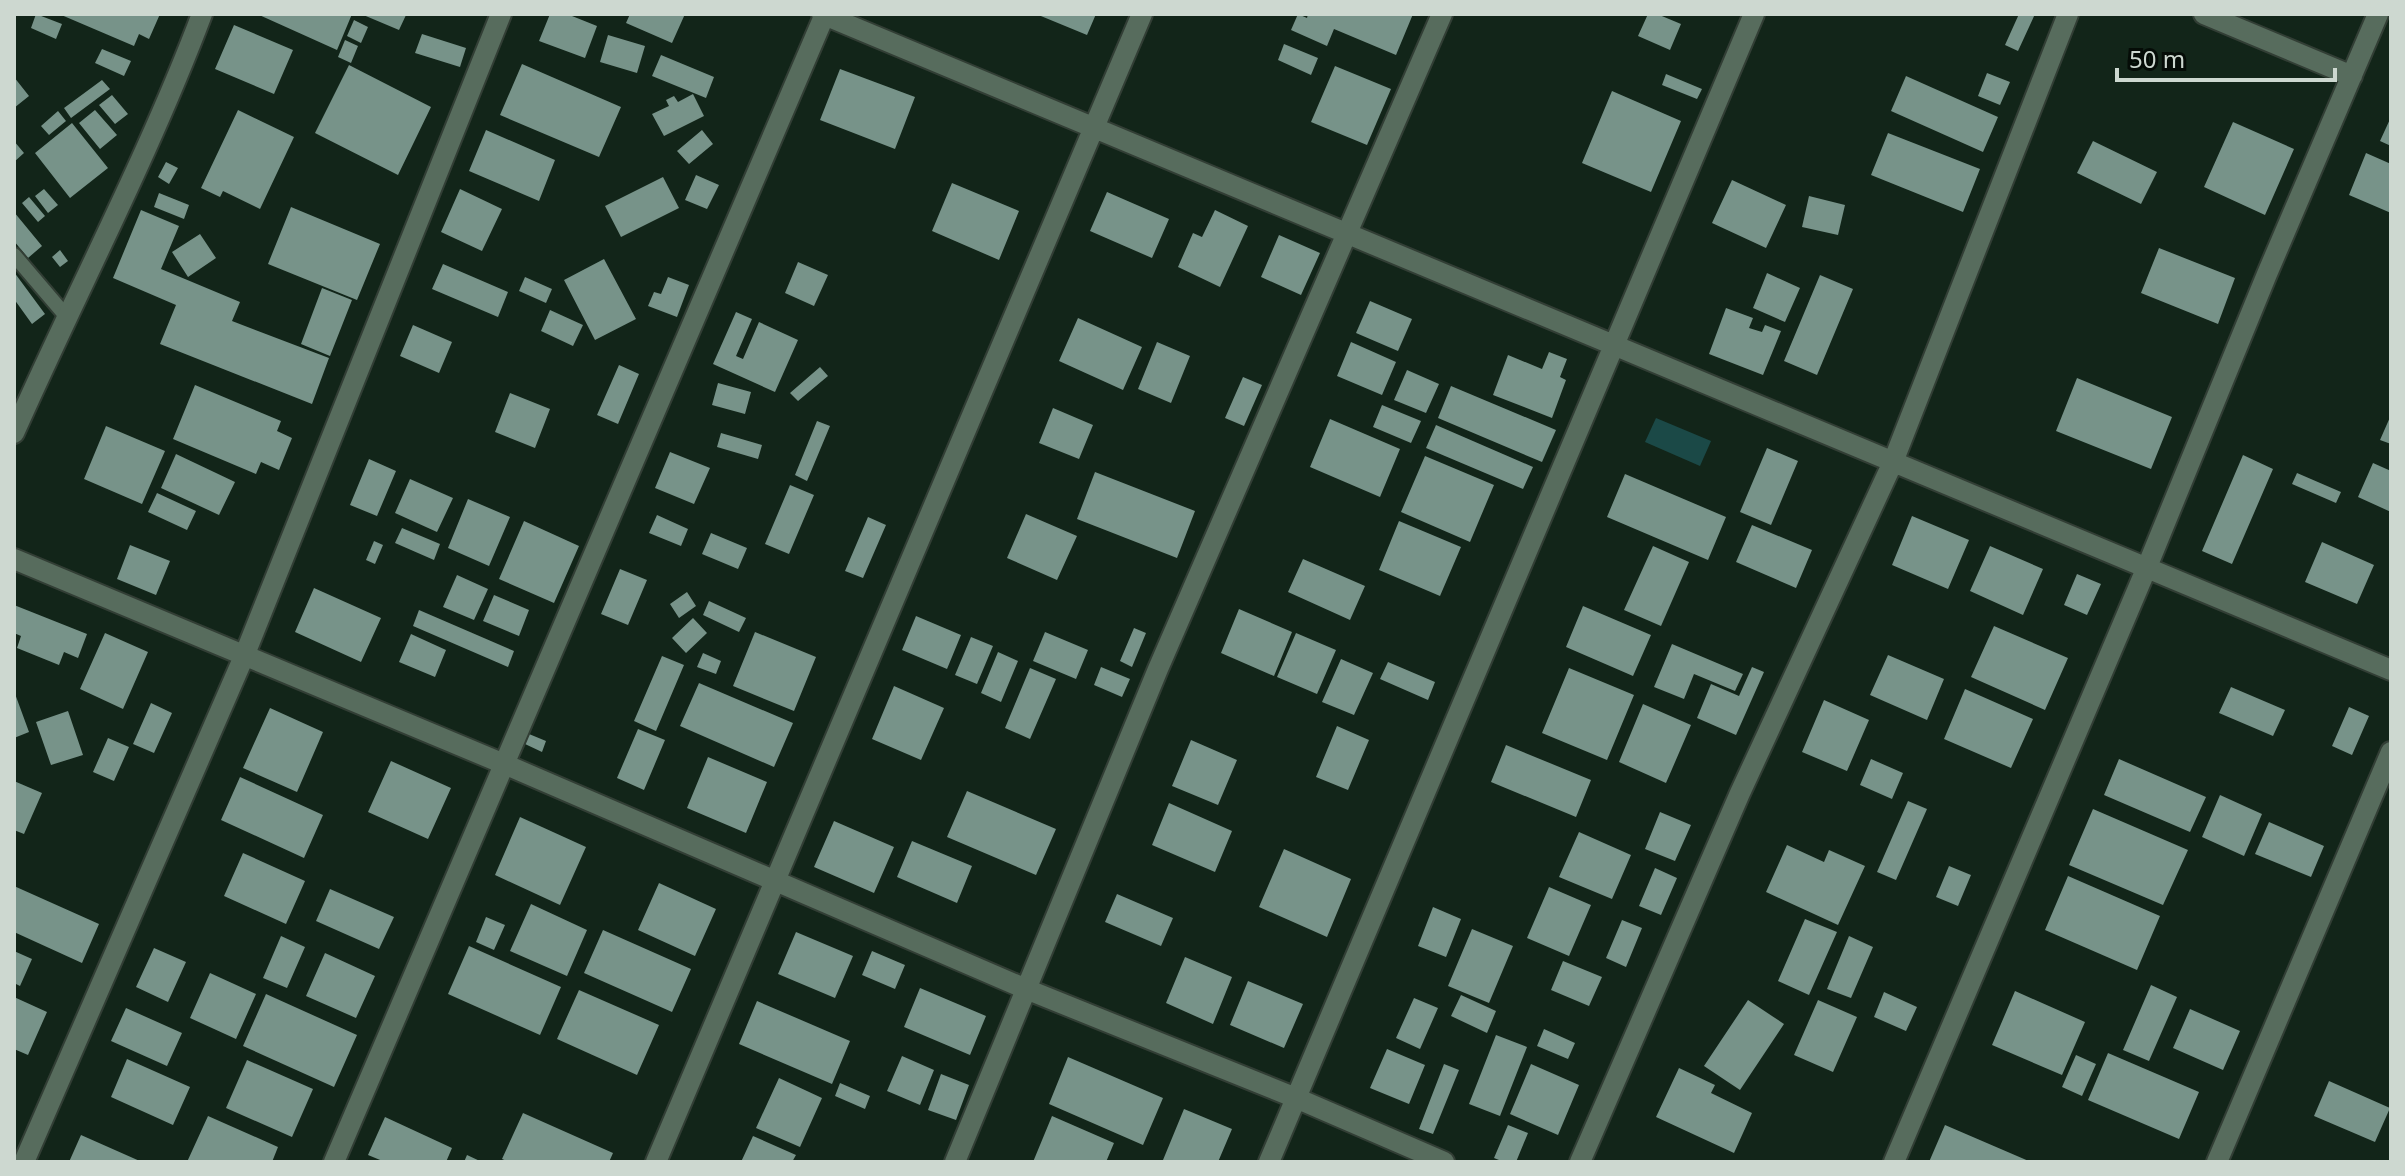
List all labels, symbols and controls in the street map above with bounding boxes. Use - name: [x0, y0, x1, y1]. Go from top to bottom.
- scale bar: [2117, 32, 2335, 82]
- text: 50 m: [2129, 42, 2185, 75]

